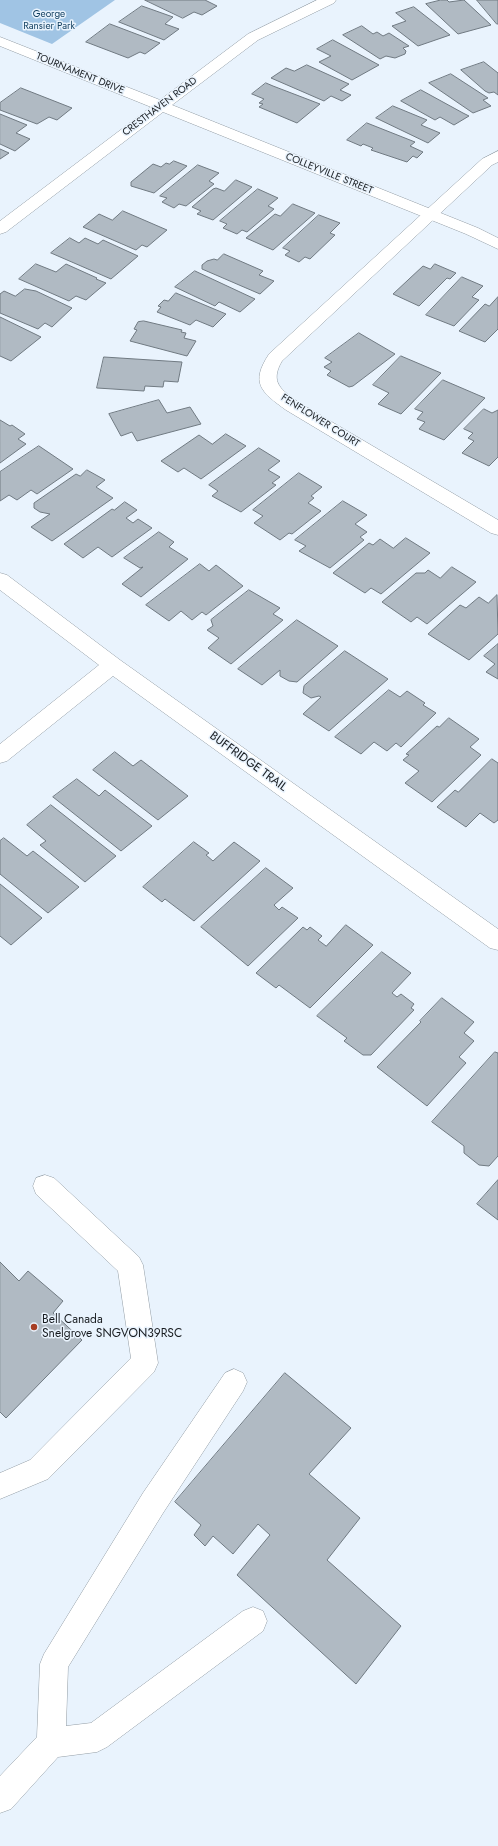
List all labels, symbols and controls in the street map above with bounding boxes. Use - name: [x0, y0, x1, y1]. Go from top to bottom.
- park label: George Ransier Park: [23, 9, 75, 32]
- street label: TOURNAMENT DRIVE: [34, 51, 126, 97]
- street label: CRESTHAVEN ROAD: [120, 75, 200, 139]
- street label: COLLEYVILLE STREET: [284, 151, 374, 197]
- street label: FENFLOWER COURT: [279, 392, 361, 450]
- street label: BUFFRIDGE TRAIL: [207, 729, 289, 795]
- place label: Bell Canada Snelgrove SNGVON39RSC: [42, 1313, 182, 1341]
- marker: Bell Canada Snelgrove SNGVON39RSC: [29, 1322, 39, 1332]

